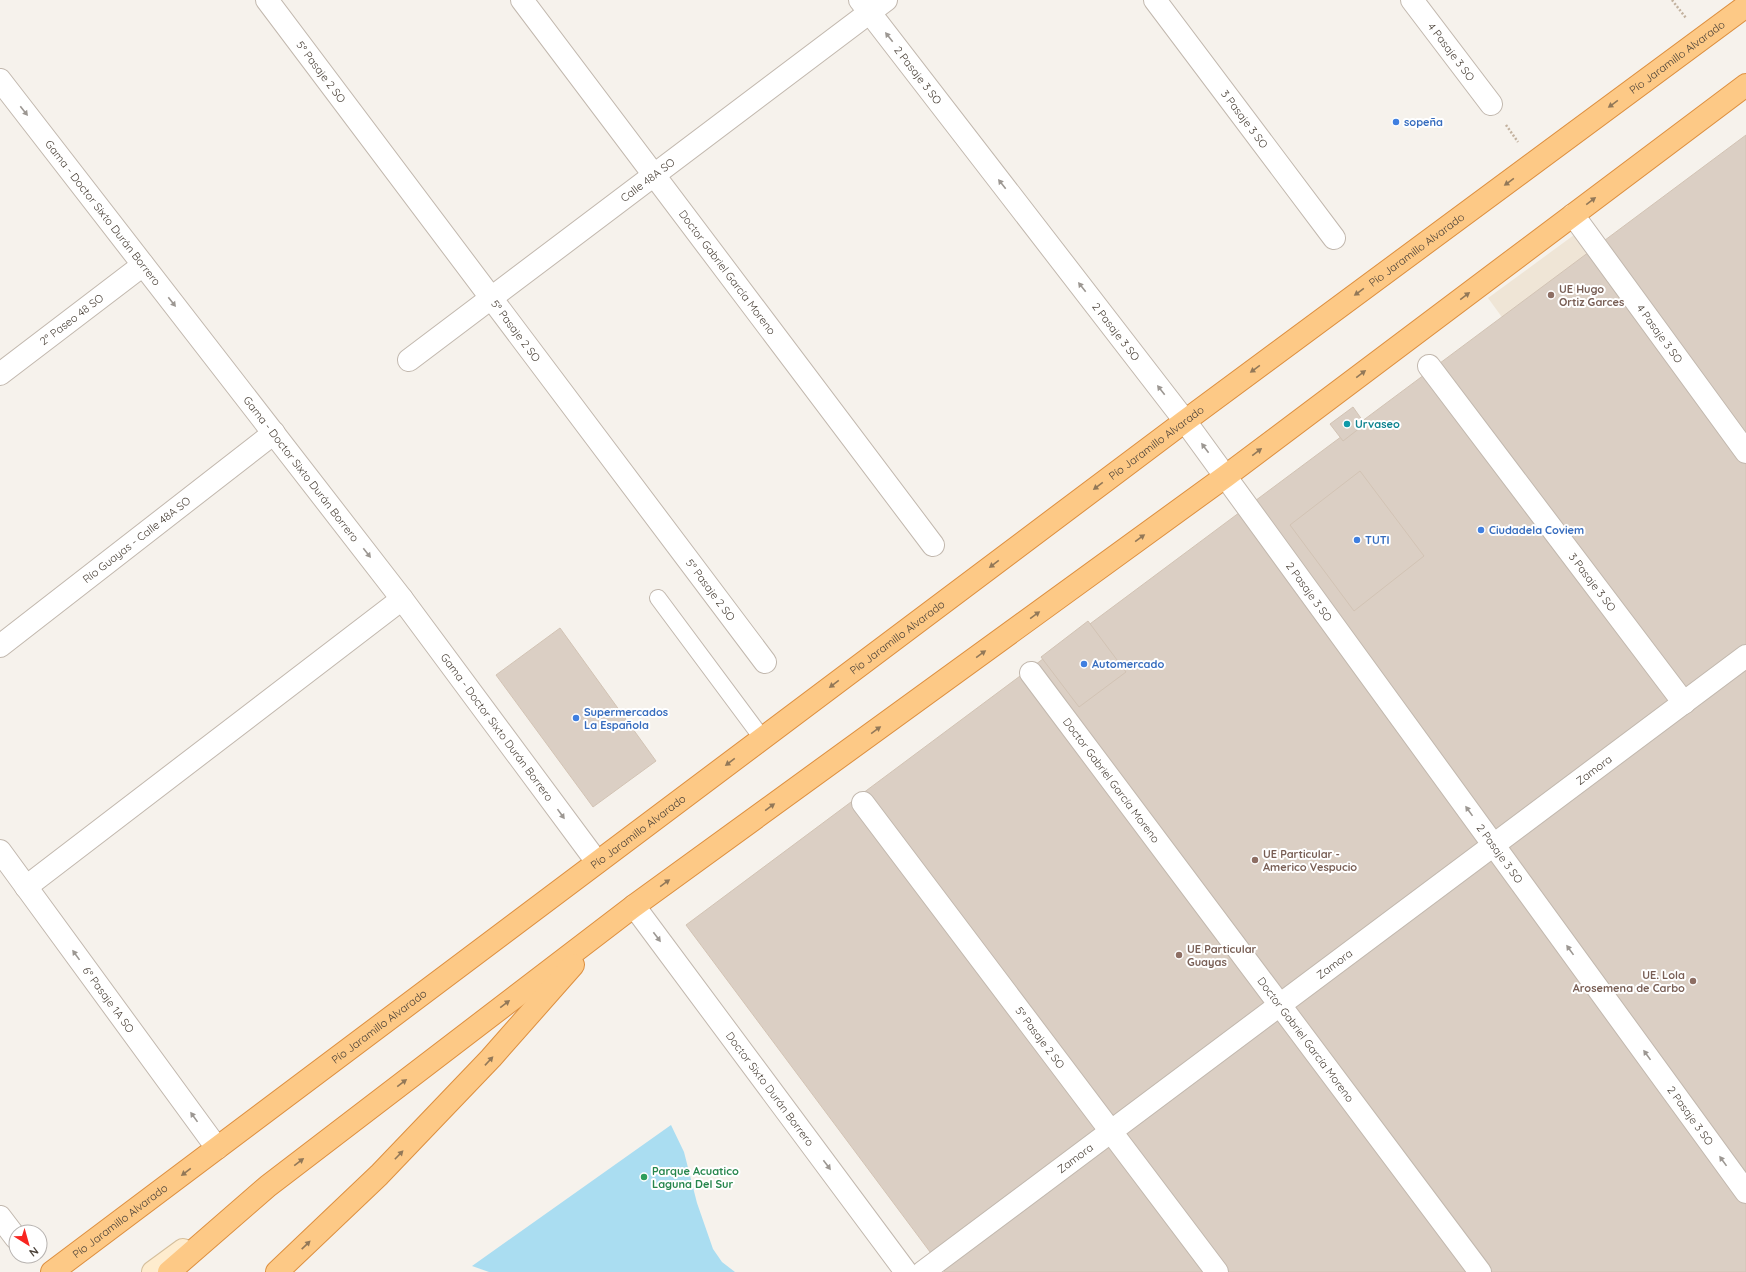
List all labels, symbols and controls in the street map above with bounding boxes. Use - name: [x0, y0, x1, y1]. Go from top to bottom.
- street label: Pío Jaramillo Alvarado: [1626, 17, 1728, 97]
- street label: 4 Pasaje 3 SO: [1425, 20, 1478, 84]
- one-way arrow: [885, 32, 893, 42]
- street label: 5° Pasaje 2 SO: [293, 38, 349, 106]
- street label: 2 Pasaje 3 SO: [891, 43, 945, 107]
- street label: 3 Pasaje 3 SO: [1218, 87, 1271, 151]
- one-way arrow: [1608, 100, 1619, 108]
- one-way arrow: [20, 106, 28, 117]
- place label: sopeña: [1404, 115, 1443, 129]
- marker: sopeña: [1391, 117, 1401, 127]
- street label: Gama - Doctor Sixto Durán Borrero: [42, 137, 164, 289]
- street label: Calle 48A SO: [618, 155, 678, 205]
- one-way arrow: [1503, 177, 1514, 186]
- one-way arrow: [998, 179, 1007, 190]
- one-way arrow: [1586, 197, 1597, 206]
- street label: Doctor Gabriel García Moreno: [676, 207, 779, 338]
- street label: Pío Jaramillo Alvarado: [1366, 210, 1467, 290]
- one-way arrow: [1077, 282, 1086, 293]
- place label: UE Hugo Ortiz Garces: [1559, 282, 1624, 309]
- one-way arrow: [1354, 288, 1365, 296]
- marker: UE Hugo Ortiz Garces: [1546, 290, 1556, 300]
- street label: 2° Paseo 48 SO: [37, 291, 106, 348]
- one-way arrow: [1459, 292, 1470, 300]
- one-way arrow: [168, 297, 177, 308]
- street label: 5° Pasaje 2 SO: [488, 297, 544, 365]
- street label: 2 Pasaje 3 SO: [1089, 300, 1143, 364]
- street label: 4 Pasaje 3 SO: [1634, 302, 1686, 366]
- one-way arrow: [1249, 365, 1260, 374]
- one-way arrow: [1355, 370, 1366, 378]
- one-way arrow: [1157, 385, 1165, 396]
- street label: Gama - Doctor Sixto Durán Borrero: [240, 393, 362, 545]
- street label: Pío Jaramillo Alvarado: [1106, 402, 1207, 483]
- place label: Urvaseo: [1355, 417, 1400, 431]
- marker: Urvaseo: [1342, 419, 1352, 429]
- one-way arrow: [1201, 443, 1209, 454]
- one-way arrow: [1251, 448, 1262, 456]
- one-way arrow: [1092, 482, 1103, 490]
- street label: Río Guayas - Calle 48A SO: [80, 493, 193, 586]
- place label: Ciudadela Coviem: [1489, 523, 1584, 537]
- marker: Ciudadela Coviem: [1476, 525, 1486, 535]
- place label: TUTI: [1365, 533, 1390, 547]
- one-way arrow: [1135, 534, 1145, 542]
- marker: TUTI: [1352, 535, 1362, 545]
- one-way arrow: [362, 547, 371, 558]
- street label: 3 Pasaje 3 SO: [1566, 550, 1619, 614]
- street label: 5° Pasaje 2 SO: [683, 556, 738, 623]
- street label: 2 Pasaje 3 SO: [1283, 559, 1335, 624]
- one-way arrow: [988, 560, 999, 568]
- street label: Pío Jaramillo Alvarado: [847, 597, 948, 677]
- one-way arrow: [1029, 610, 1040, 619]
- street label: Gama - Doctor Sixto Durán Borrero: [438, 650, 557, 804]
- one-way arrow: [975, 650, 986, 658]
- place label: Automercado: [1092, 657, 1164, 671]
- marker: Automercado: [1079, 659, 1089, 669]
- one-way arrow: [828, 680, 839, 688]
- place label: Supermercados La Española: [584, 705, 668, 732]
- marker: Supermercados La Española: [571, 713, 581, 723]
- street label: Doctor Gabriel García Moreno: [1060, 715, 1163, 846]
- one-way arrow: [870, 726, 881, 735]
- street label: Zamora: [1573, 752, 1615, 788]
- one-way arrow: [724, 758, 735, 766]
- street label: Pío Jaramillo Alvarado: [588, 791, 689, 872]
- one-way arrow: [765, 803, 776, 811]
- one-way arrow: [1465, 806, 1473, 816]
- one-way arrow: [557, 809, 566, 820]
- street label: 2 Pasaje 3 SO: [1474, 821, 1526, 886]
- place label: UE Particular - Americo Vespucio: [1263, 847, 1357, 874]
- marker: UE Particular - Americo Vespucio: [1250, 855, 1260, 865]
- one-way arrow: [660, 879, 671, 887]
- one-way arrow: [653, 932, 661, 943]
- place label: UE Particular Guayas: [1187, 942, 1257, 969]
- one-way arrow: [1566, 945, 1574, 956]
- street label: Zamora: [1314, 946, 1355, 982]
- one-way arrow: [72, 950, 80, 961]
- marker: UE Particular Guayas: [1174, 950, 1184, 960]
- street label: 6° Pasaje 1A SO: [80, 964, 137, 1035]
- place label: UE. Lola Arosemena de Carbo: [1573, 968, 1685, 995]
- street label: Doctor Gabriel García Moreno: [1254, 974, 1357, 1105]
- marker: UE. Lola Arosemena de Carbo: [1688, 976, 1698, 986]
- street label: Pío Jaramillo Alvarado: [329, 986, 430, 1067]
- one-way arrow: [500, 1000, 511, 1009]
- street label: 5° Pasaje 2 SO: [1012, 1004, 1068, 1071]
- street label: Doctor Sixto Durán Borrero: [723, 1029, 817, 1149]
- one-way arrow: [1643, 1050, 1651, 1061]
- one-way arrow: [484, 1055, 493, 1066]
- one-way arrow: [396, 1079, 407, 1088]
- street label: 2 Pasaje 3 SO: [1664, 1083, 1717, 1148]
- one-way arrow: [190, 1112, 198, 1122]
- street label: Zamora: [1054, 1140, 1096, 1176]
- one-way arrow: [394, 1150, 404, 1160]
- one-way arrow: [1719, 1155, 1727, 1166]
- one-way arrow: [293, 1158, 304, 1166]
- one-way arrow: [823, 1160, 831, 1170]
- place label: Parque Acuatico Laguna Del Sur: [652, 1164, 739, 1191]
- one-way arrow: [180, 1168, 191, 1176]
- marker: Parque Acuatico Laguna Del Sur: [639, 1172, 649, 1182]
- street label: Pío Jaramillo Alvarado: [70, 1181, 171, 1261]
- north arrow: [8, 1224, 48, 1264]
- one-way arrow: [301, 1241, 311, 1250]
- text: N: [27, 1244, 41, 1260]

